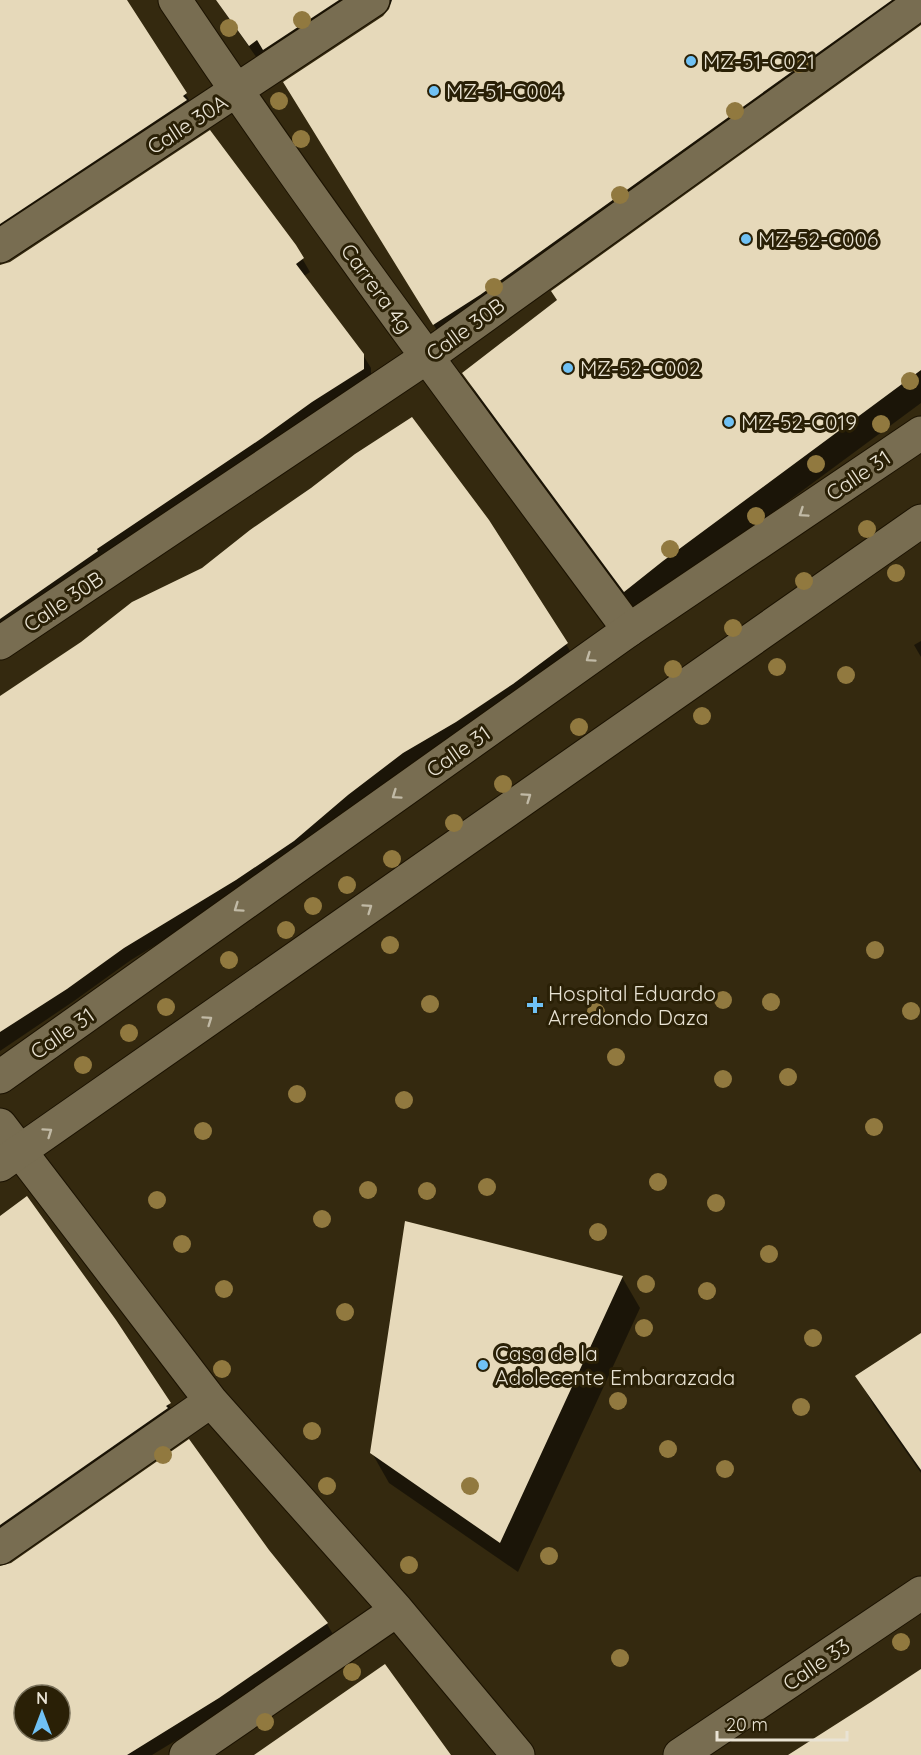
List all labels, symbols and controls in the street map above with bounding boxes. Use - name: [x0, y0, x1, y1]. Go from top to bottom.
- place label: MZ-51-C021: [703, 48, 815, 74]
- marker: MZ-51-C021: [684, 54, 698, 68]
- place label: MZ-51-C004: [446, 78, 562, 104]
- marker: MZ-51-C004: [427, 84, 441, 98]
- street label: Calle 30A: [142, 88, 232, 160]
- place label: MZ-52-C006: [758, 226, 878, 252]
- marker: MZ-52-C006: [739, 232, 753, 246]
- street label: Carrera 4g: [336, 238, 418, 338]
- street label: Calle 30B: [421, 292, 509, 366]
- place label: MZ-52-C002: [580, 355, 701, 381]
- marker: MZ-52-C002: [561, 361, 575, 375]
- place label: MZ-52-C019: [741, 409, 857, 435]
- marker: MZ-52-C019: [722, 415, 736, 429]
- street label: Calle 31: [821, 444, 895, 506]
- one-way arrow: [799, 505, 809, 517]
- street label: Calle 30B: [18, 565, 108, 637]
- one-way arrow: [585, 651, 596, 662]
- street label: Calle 31: [421, 720, 495, 782]
- one-way arrow: [392, 788, 403, 799]
- one-way arrow: [521, 793, 532, 804]
- one-way arrow: [233, 901, 244, 912]
- one-way arrow: [361, 904, 372, 915]
- place label: Hospital Eduardo Arredondo Daza: [548, 980, 716, 1030]
- marker: Hospital Eduardo Arredondo Daza: [526, 996, 544, 1014]
- street label: Calle 31: [25, 1002, 99, 1064]
- one-way arrow: [201, 1016, 212, 1027]
- one-way arrow: [41, 1128, 52, 1139]
- place label: Casa de la Adolecente Embarazada: [495, 1340, 735, 1390]
- marker: Casa de la Adolecente Embarazada: [476, 1358, 490, 1372]
- street label: Calle 33: [777, 1632, 855, 1696]
- north arrow: [12, 1683, 72, 1743]
- text: N: [36, 1688, 48, 1708]
- scale bar: [717, 1704, 848, 1742]
- text: 20 m: [726, 1713, 768, 1736]

